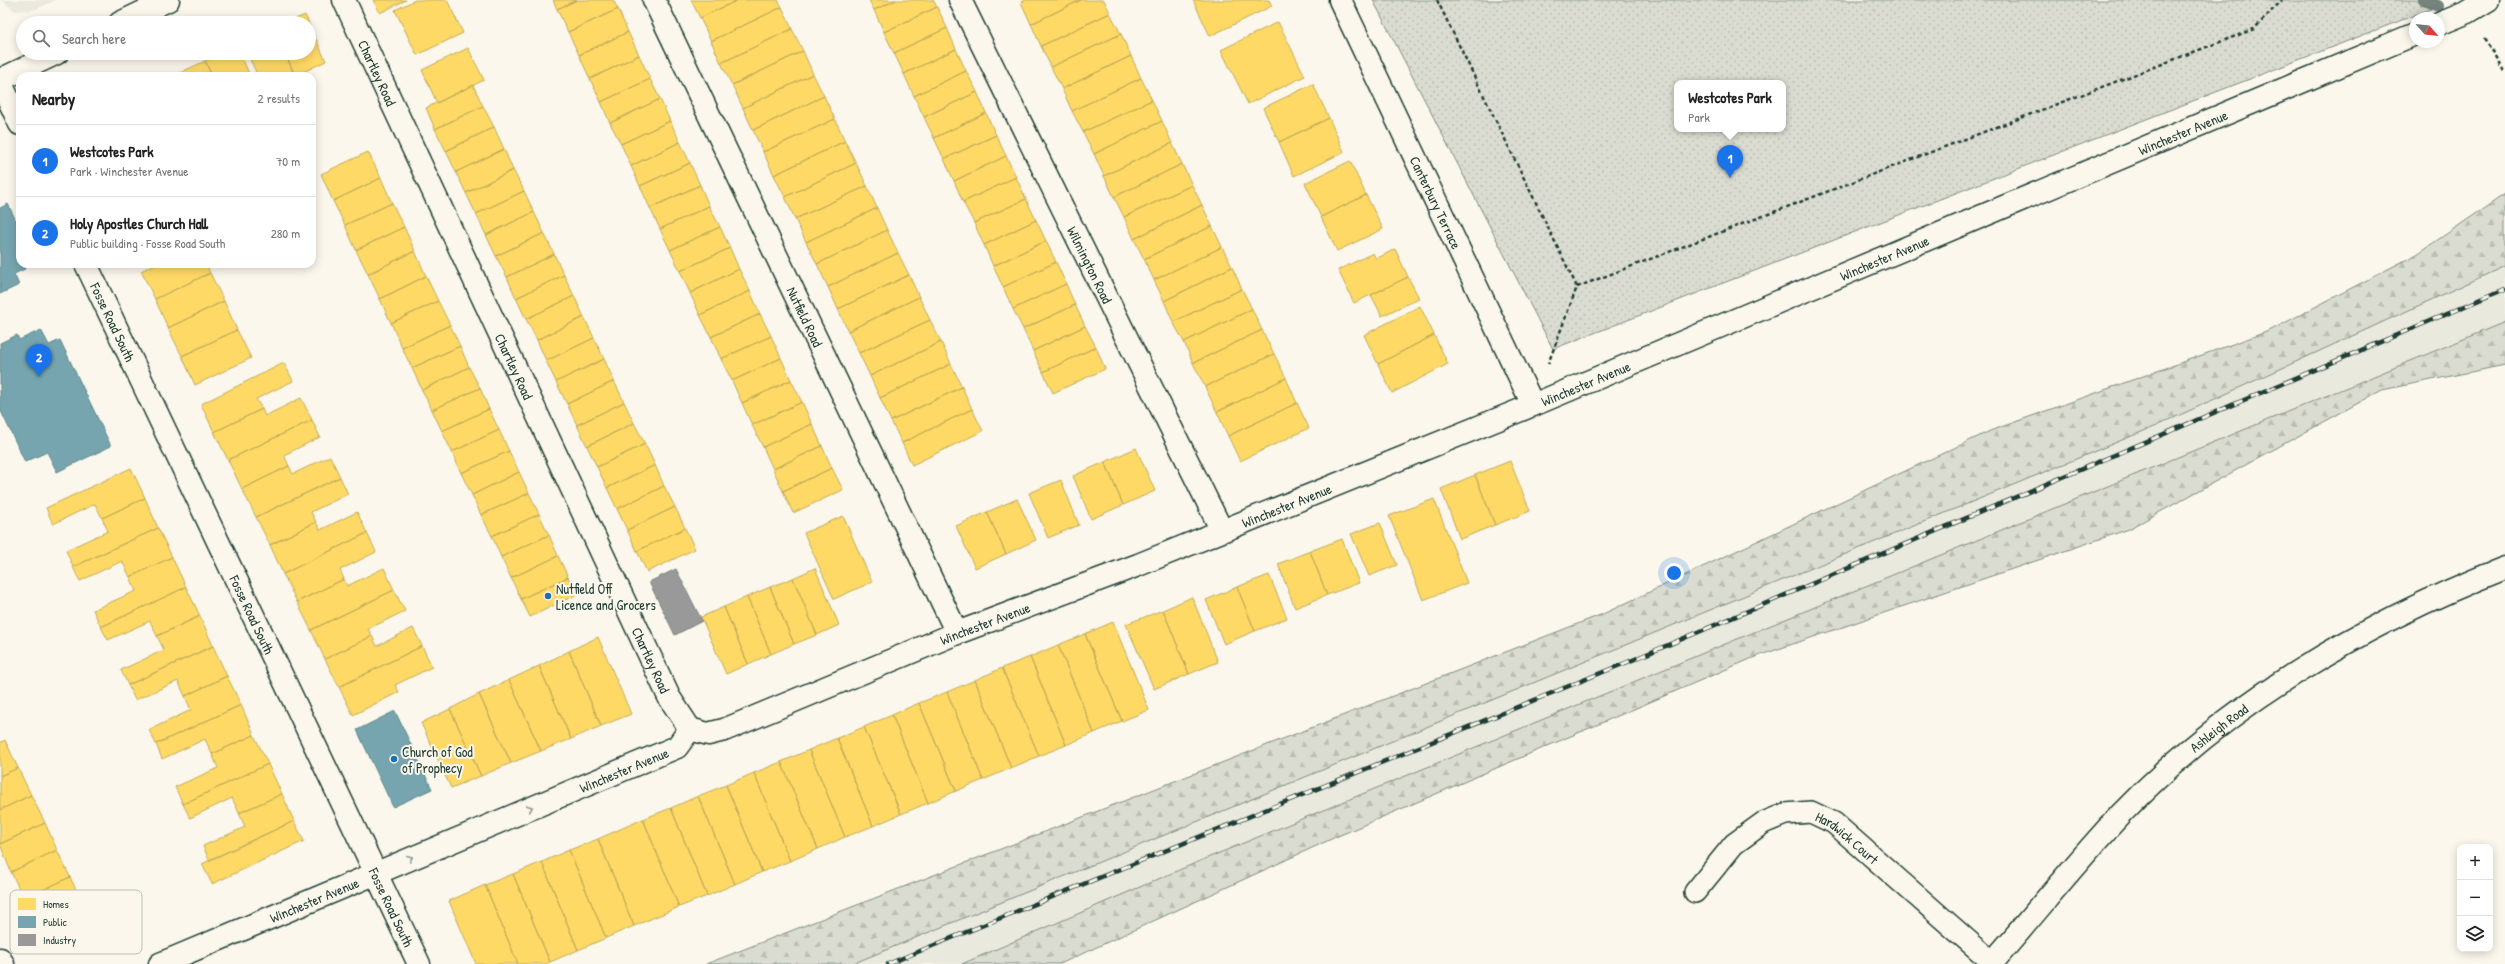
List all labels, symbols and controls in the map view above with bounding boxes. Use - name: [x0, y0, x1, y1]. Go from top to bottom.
- north arrow: [2409, 12, 2445, 48]
- search box: [16, 16, 316, 60]
- icon: search: [30, 27, 52, 49]
- text: Search here: [62, 28, 126, 49]
- street label: Chartley Road: [354, 36, 402, 109]
- popup: [1674, 80, 1786, 132]
- text: Nearby: [32, 87, 75, 110]
- text: Westcotes Park: [1688, 87, 1772, 108]
- text: 2 results: [258, 89, 300, 107]
- street label: Winchester Avenue: [2135, 104, 2231, 159]
- text: Park: [1688, 108, 1710, 126]
- text: Westcotes Park: [70, 141, 153, 162]
- pin: 1: [1717, 145, 1743, 178]
- text: 1: [43, 152, 47, 170]
- text: 70 m: [276, 152, 300, 170]
- street label: Canterbury Terrace: [1406, 153, 1467, 252]
- text: Park · Winchester Avenue: [70, 162, 188, 180]
- text: Holy Apostles Church Hall: [70, 213, 208, 234]
- street label: Wilmington Road: [1063, 223, 1118, 307]
- text: 2: [42, 224, 48, 242]
- text: 280 m: [271, 224, 300, 242]
- street label: Winchester Avenue: [1837, 230, 1932, 284]
- text: Public building · Fosse Road South: [70, 234, 225, 252]
- street label: Fosse Road South: [86, 278, 140, 364]
- street label: Nutfield Road: [783, 283, 828, 350]
- street label: Chartley Road: [491, 330, 539, 403]
- pin: 2: [26, 344, 52, 377]
- street label: Winchester Avenue: [1538, 356, 1633, 410]
- street label: Winchester Avenue: [1239, 478, 1334, 532]
- your location: [1664, 563, 1684, 583]
- street label: Fosse Road South: [225, 571, 280, 657]
- place label: Nutfield Off Licence and Grocers: [556, 579, 656, 614]
- marker: Nutfield Off Licence and Grocers: [543, 591, 553, 601]
- street label: Winchester Avenue: [937, 597, 1033, 649]
- street label: Chartley Road: [628, 624, 675, 696]
- street label: Ashleigh Road: [2185, 698, 2252, 756]
- place label: Church of God of Prophecy: [402, 742, 473, 778]
- street label: Winchester Avenue: [576, 742, 672, 796]
- marker: Church of God of Prophecy: [389, 754, 399, 764]
- one-way arrow: [526, 805, 534, 813]
- street label: Hardwick Court: [1813, 806, 1883, 868]
- map controls: [2457, 844, 2493, 952]
- button: +: [2457, 844, 2493, 880]
- one-way arrow: [407, 854, 414, 862]
- street label: Fosse Road South: [365, 864, 419, 950]
- street label: Winchester Avenue: [267, 872, 362, 927]
- button: −: [2457, 880, 2493, 916]
- legend: [10, 890, 142, 954]
- text: Homes: [43, 897, 69, 911]
- text: Public: [43, 915, 68, 929]
- button: layers: [2457, 916, 2493, 952]
- text: Industry: [43, 933, 77, 947]

